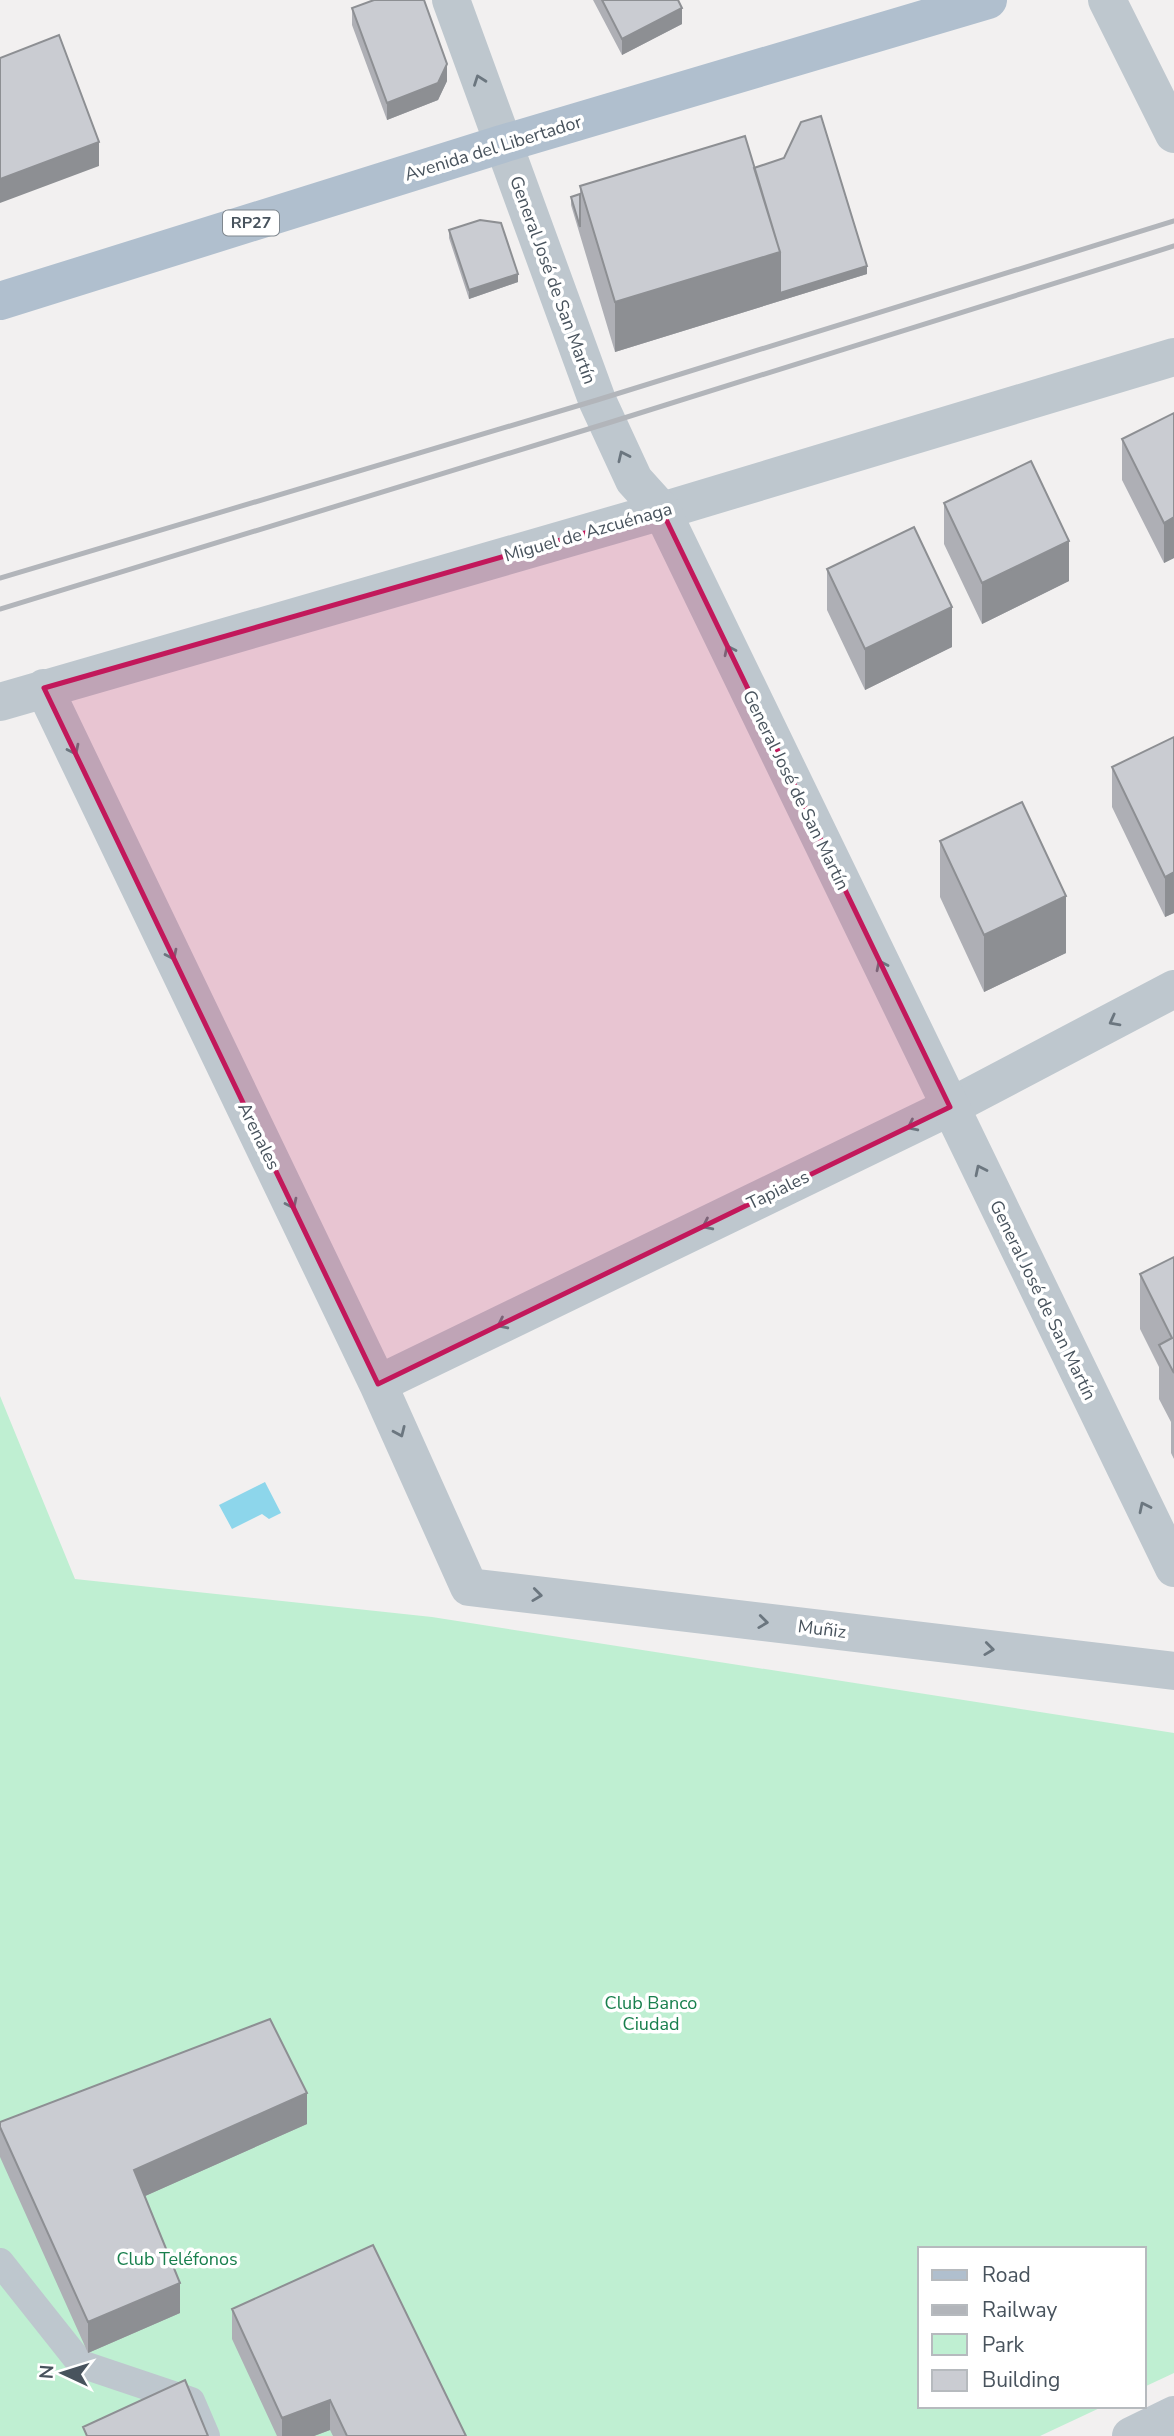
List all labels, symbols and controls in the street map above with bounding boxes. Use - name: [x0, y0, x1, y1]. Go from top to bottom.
- one-way arrow: [473, 74, 487, 86]
- street label: Avenida del Libertador: [401, 109, 585, 186]
- street label: General José de San Martín: [504, 173, 602, 387]
- road number: RP27: [223, 210, 279, 236]
- one-way arrow: [617, 451, 631, 463]
- street label: Miguel de Azcuénaga: [501, 497, 675, 567]
- one-way arrow: [723, 645, 737, 657]
- street label: General José de San Martín: [737, 686, 855, 894]
- one-way arrow: [66, 743, 80, 755]
- one-way arrow: [164, 948, 178, 960]
- one-way arrow: [875, 960, 889, 972]
- one-way arrow: [1109, 1013, 1121, 1026]
- street label: Arenales: [232, 1098, 286, 1174]
- one-way arrow: [907, 1117, 919, 1131]
- street label: Tapiales: [743, 1165, 813, 1215]
- one-way arrow: [974, 1165, 988, 1177]
- street label: General José de San Martín: [984, 1196, 1102, 1404]
- one-way arrow: [283, 1197, 297, 1209]
- one-way arrow: [702, 1216, 714, 1230]
- one-way arrow: [497, 1316, 509, 1330]
- one-way arrow: [392, 1425, 406, 1437]
- one-way arrow: [1138, 1502, 1152, 1514]
- one-way arrow: [532, 1587, 543, 1602]
- one-way arrow: [757, 1614, 769, 1629]
- street label: Muñiz: [797, 1614, 847, 1644]
- one-way arrow: [983, 1641, 995, 1656]
- park label: Club Banco Ciudad: [605, 1991, 697, 2036]
- park label: Club Teléfonos: [116, 2247, 238, 2271]
- legend: [918, 2247, 1146, 2408]
- text: Road: [982, 2261, 1031, 2289]
- text: Railway: [982, 2296, 1057, 2324]
- text: Park: [982, 2331, 1024, 2359]
- north arrow: [28, 2338, 98, 2408]
- text: N: [34, 2364, 61, 2380]
- text: Building: [982, 2366, 1060, 2394]

